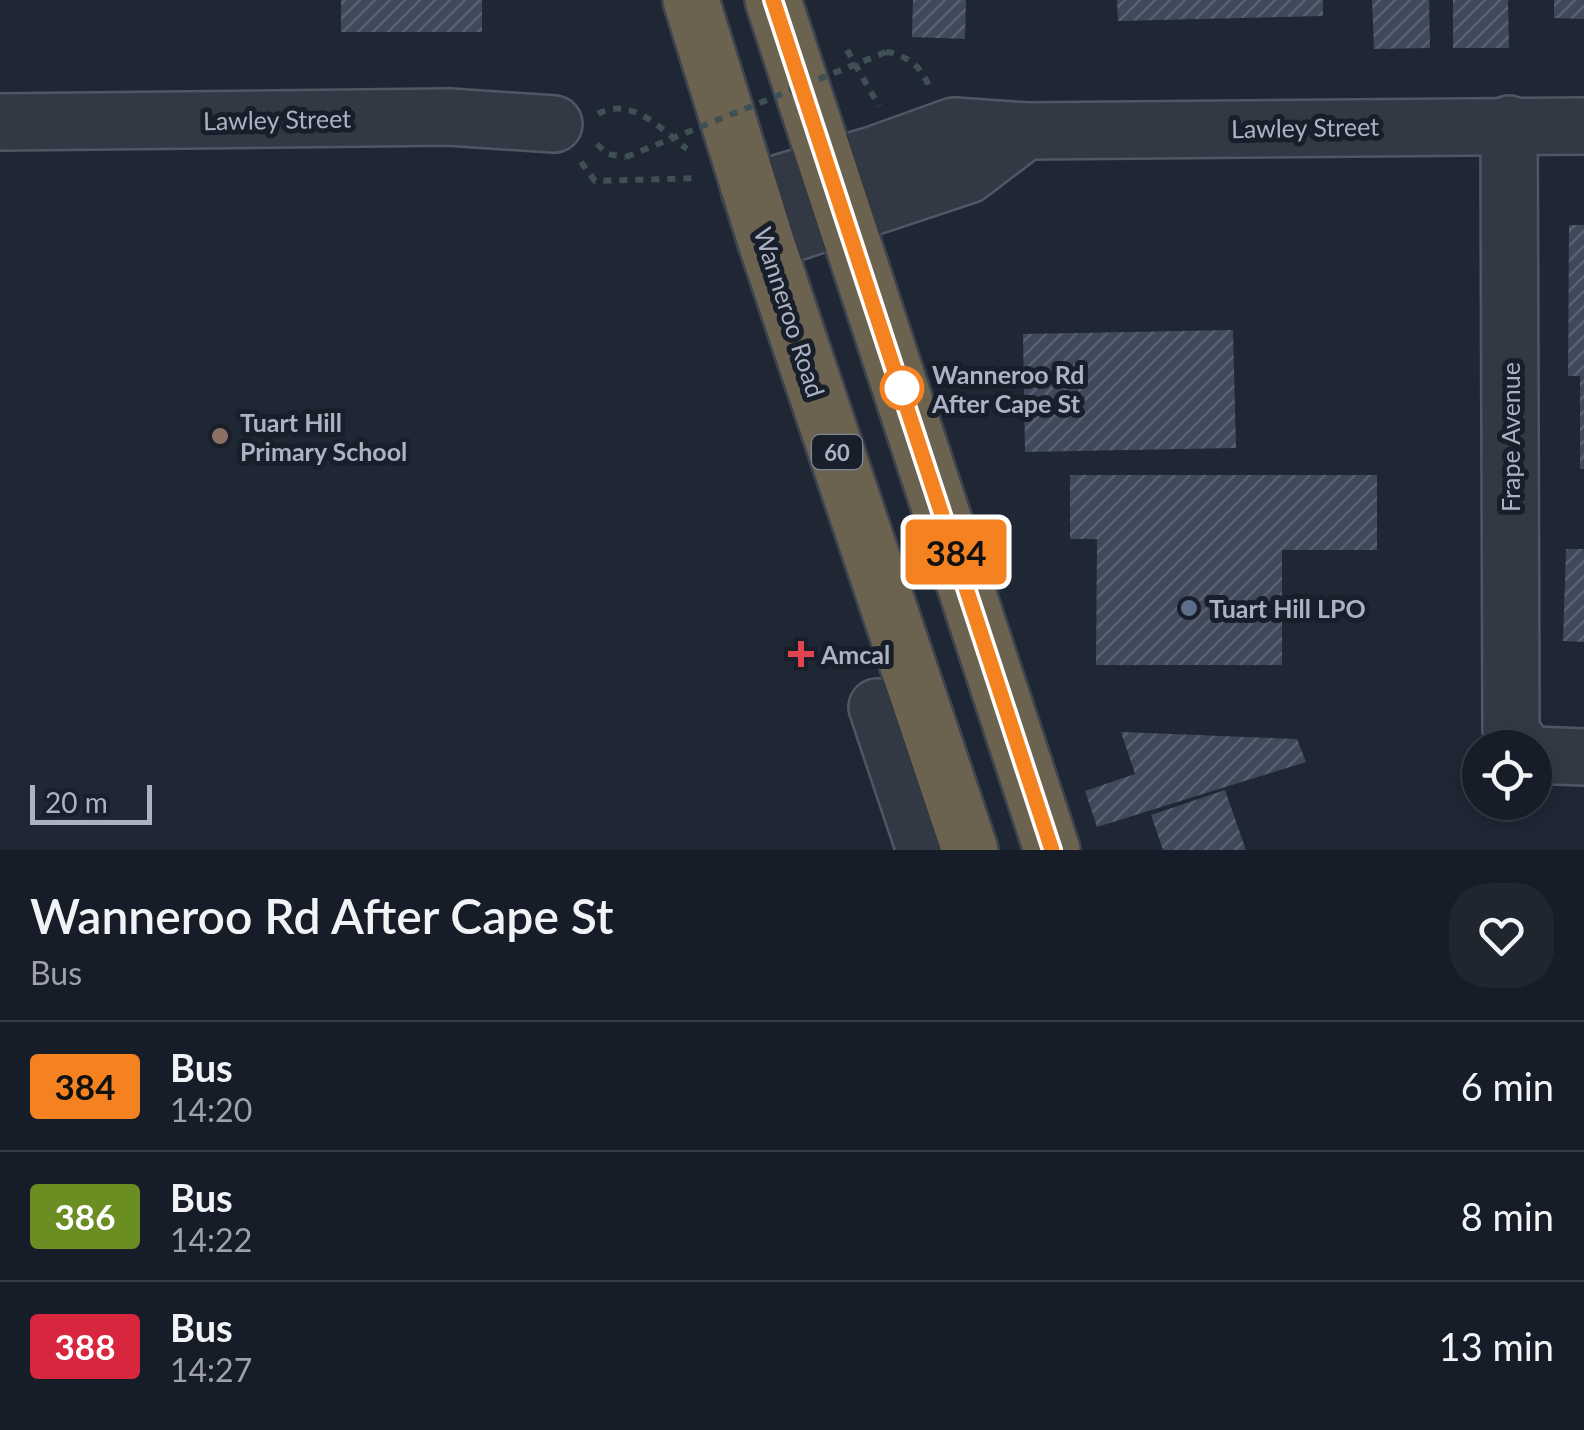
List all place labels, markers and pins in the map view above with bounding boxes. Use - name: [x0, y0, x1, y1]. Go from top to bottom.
- place label: Wanneroo Rd After Cape St: [931, 359, 1084, 418]
- marker: Wanneroo Rd After Cape St: [881, 367, 923, 409]
- place label: Tuart Hill Primary School: [240, 407, 407, 466]
- marker: Tuart Hill Primary School: [209, 425, 231, 447]
- place label: Tuart Hill LPO: [1209, 593, 1366, 623]
- marker: Tuart Hill LPO: [1178, 597, 1200, 619]
- place label: Amcal: [820, 639, 890, 669]
- marker: Amcal: [790, 643, 812, 665]

